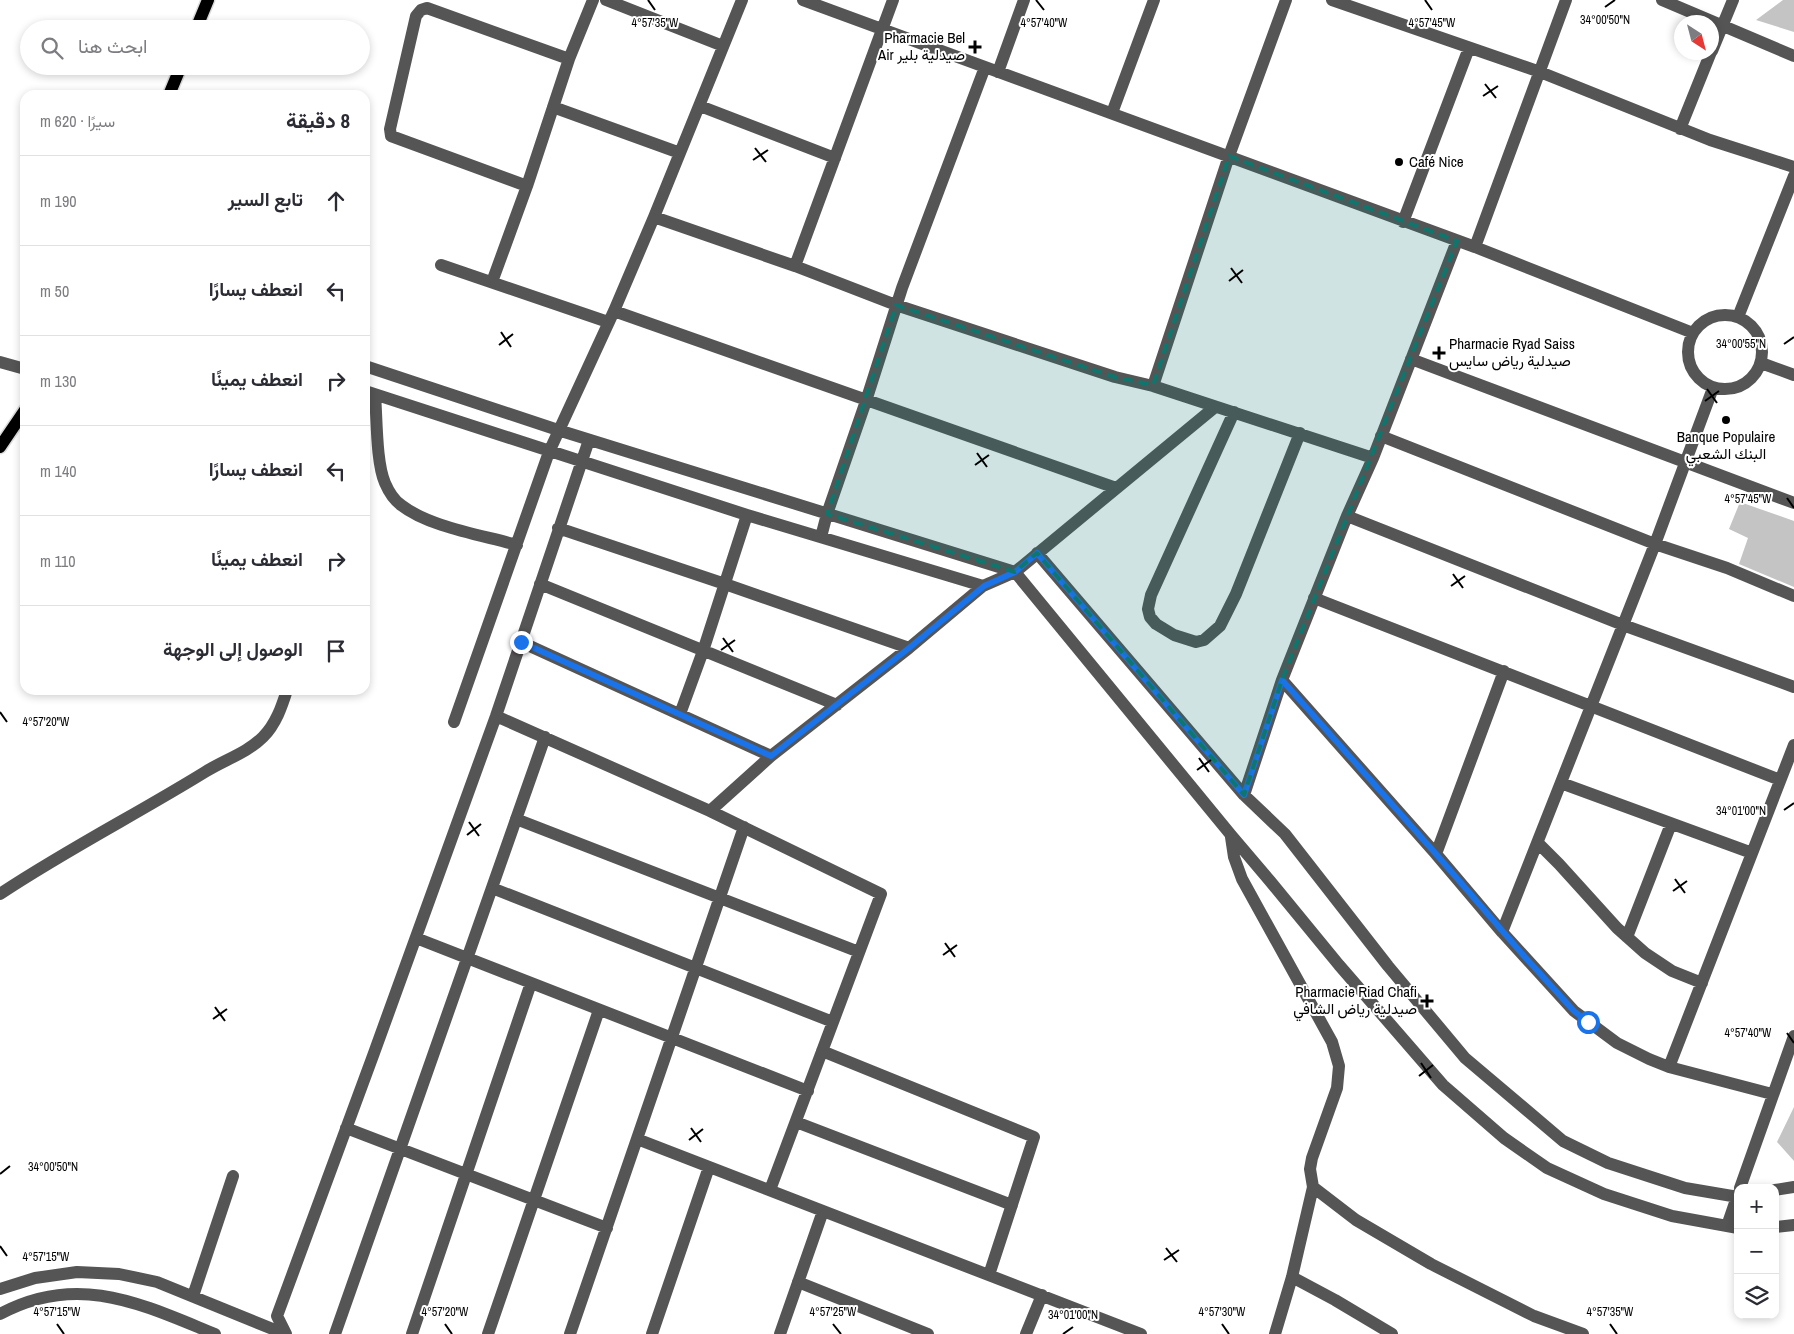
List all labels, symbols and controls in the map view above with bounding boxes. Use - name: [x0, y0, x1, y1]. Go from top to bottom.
- text: 34°00'50"N: [1580, 12, 1630, 28]
- text: 4°57'35"W: [632, 15, 679, 31]
- text: 4°57'40"W: [1021, 15, 1068, 31]
- text: 4°57'45"W: [1409, 15, 1456, 31]
- north arrow: [1674, 15, 1719, 60]
- search box: [20, 20, 370, 75]
- place label: Pharmacie Bel Air صيدلية بلير: [877, 27, 965, 65]
- text: ابحث هنا: [78, 33, 148, 59]
- icon: search: [38, 34, 66, 62]
- marker: Pharmacie Bel Air صيدلية بلير: [969, 41, 981, 53]
- text: 8 دقيقة: [286, 106, 350, 135]
- text: سيرًا · 620 m: [40, 110, 115, 132]
- place label: Café Nice: [1409, 151, 1464, 172]
- marker: Café Nice: [1393, 156, 1405, 168]
- text: تابع السير: [228, 186, 303, 212]
- icon: ahead: [322, 187, 350, 215]
- text: 190 m: [40, 190, 76, 212]
- text: انعطف يسارًا: [209, 276, 303, 302]
- icon: left: [322, 277, 350, 305]
- text: 50 m: [40, 280, 69, 302]
- place label: Pharmacie Ryad Saiss صيدلية رياض سايس: [1449, 333, 1575, 371]
- text: 34°00'55"N: [1716, 336, 1766, 352]
- marker: Pharmacie Ryad Saiss صيدلية رياض سايس: [1433, 347, 1445, 359]
- text: انعطف يمينًا: [211, 366, 303, 392]
- icon: right: [322, 367, 350, 395]
- text: 130 m: [40, 370, 76, 392]
- marker: Banque Populaire البنك الشعبي: [1720, 414, 1732, 426]
- place label: Banque Populaire البنك الشعبي: [1677, 426, 1775, 467]
- text: انعطف يسارًا: [209, 456, 303, 482]
- icon: left: [322, 457, 350, 485]
- text: 140 m: [40, 460, 76, 482]
- text: 4°57'45"W: [1725, 491, 1772, 507]
- text: انعطف يمينًا: [211, 546, 303, 572]
- icon: right: [322, 547, 350, 575]
- text: 110 m: [40, 550, 76, 572]
- route end: [510, 631, 533, 654]
- text: الوصول إلى الوجهة: [163, 636, 303, 662]
- icon: arrive: [322, 637, 350, 665]
- text: 4°57'20"W: [23, 714, 70, 730]
- text: 34°01'00"N: [1716, 803, 1766, 819]
- place label: Pharmacie Riad Chafi صيدلية رياض الشافي: [1293, 981, 1417, 1022]
- marker: Pharmacie Riad Chafi صيدلية رياض الشافي: [1421, 995, 1433, 1007]
- route start: [1577, 1011, 1600, 1034]
- text: 4°57'40"W: [1725, 1025, 1772, 1041]
- text: 34°00'50"N: [28, 1159, 78, 1175]
- map controls: [1734, 1184, 1779, 1319]
- button: +: [1734, 1184, 1779, 1229]
- button: −: [1734, 1229, 1779, 1274]
- text: 4°57'15"W: [23, 1249, 70, 1265]
- button: layers: [1734, 1274, 1779, 1319]
- text: 4°57'15"W: [34, 1304, 81, 1320]
- text: 4°57'20"W: [422, 1304, 469, 1320]
- text: 4°57'25"W: [810, 1304, 857, 1320]
- text: 4°57'30"W: [1199, 1304, 1246, 1320]
- text: 4°57'35"W: [1587, 1304, 1634, 1320]
- text: 34°01'00"N: [1048, 1307, 1098, 1323]

